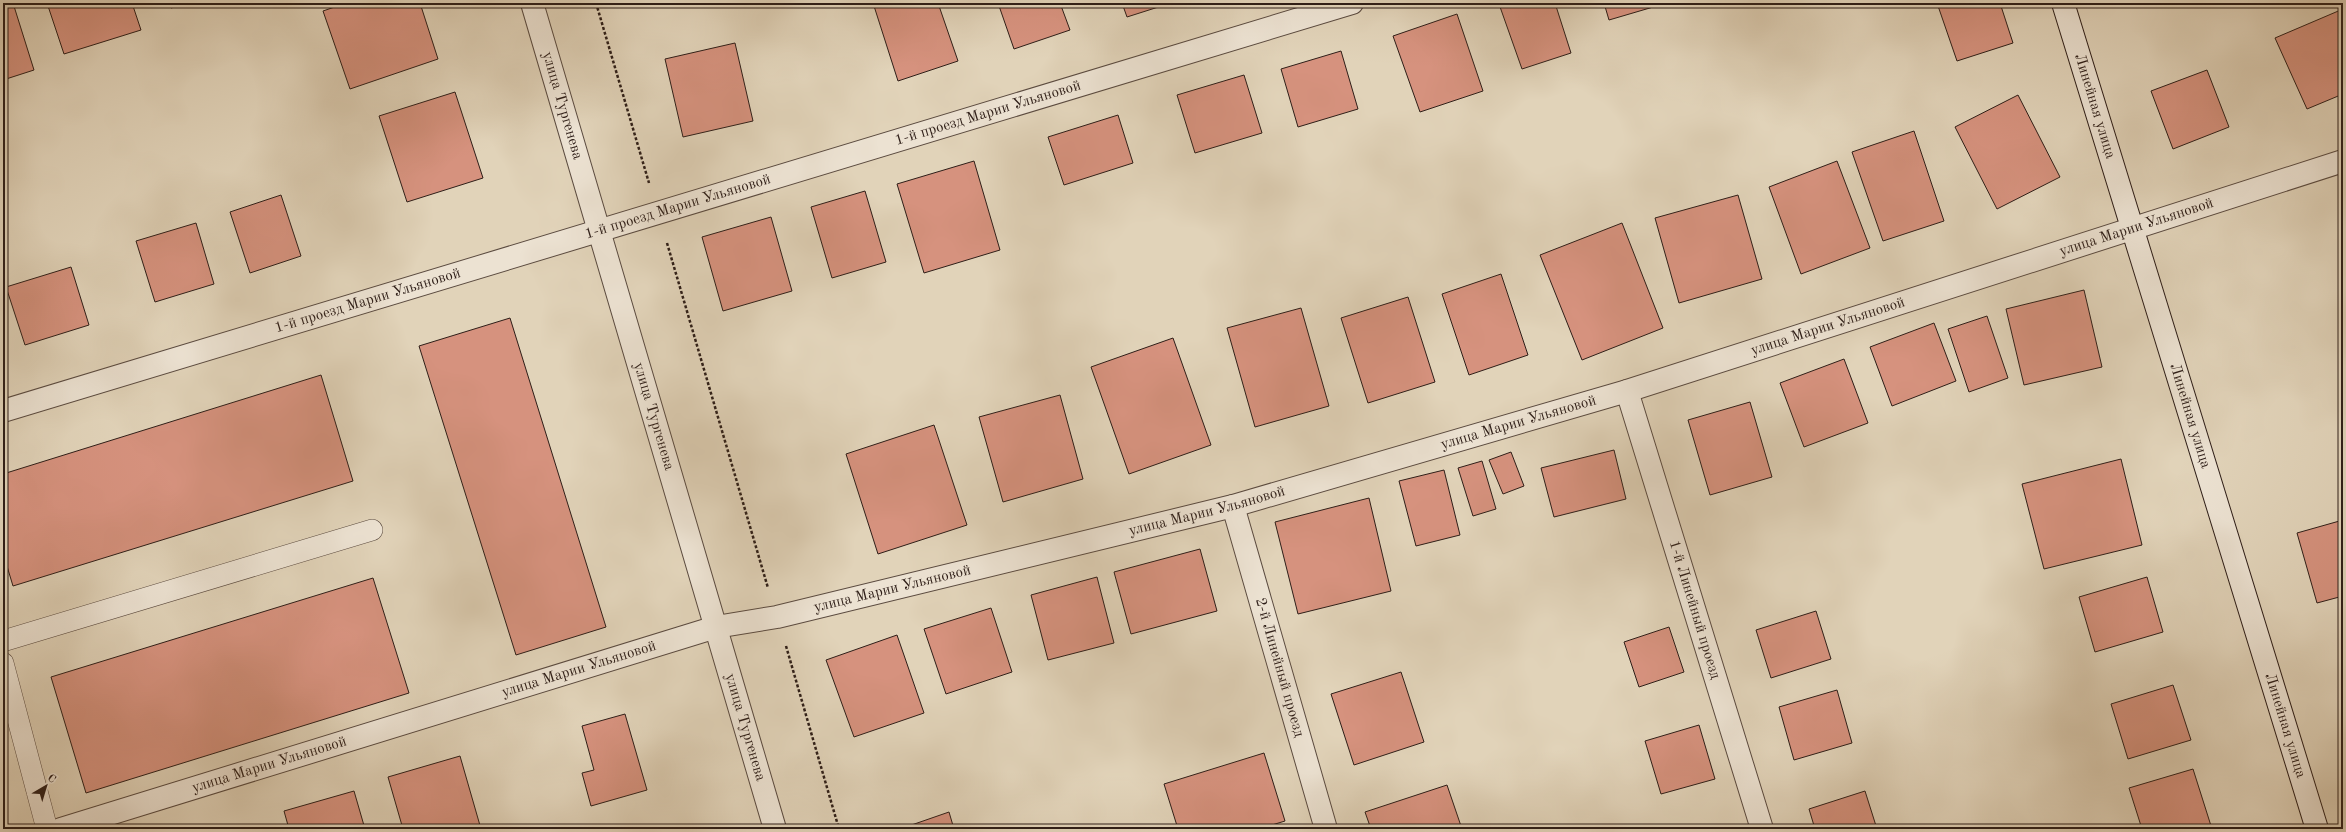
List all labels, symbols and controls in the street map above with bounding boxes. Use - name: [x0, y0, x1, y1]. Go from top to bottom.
- street label: улица Тургенева: [539, 50, 585, 162]
- street label: Линейная улица: [2072, 52, 2118, 161]
- street label: 1-й проезд Марии Ульяновой: [893, 78, 1083, 148]
- street label: 1-й проезд Марии Ульяновой: [583, 172, 773, 242]
- street label: улица Марии Ульяновой: [2057, 196, 2215, 259]
- street label: 1-й проезд Марии Ульяновой: [273, 266, 462, 336]
- street label: улица Марии Ульяновой: [1749, 295, 1907, 358]
- street label: улица Тургенева: [631, 361, 677, 473]
- street label: Линейная улица: [2167, 362, 2213, 471]
- street label: улица Марии Ульяновой: [1439, 393, 1598, 452]
- street label: улица Марии Ульяновой: [1127, 484, 1287, 539]
- street label: 1-й Линейный проезд: [1666, 539, 1723, 682]
- street label: улица Марии Ульяновой: [812, 563, 972, 615]
- street label: 2-й Линейный проезд: [1252, 596, 1307, 739]
- street label: улица Марии Ульяновой: [500, 638, 658, 700]
- street label: Линейная улица: [2262, 671, 2309, 780]
- street label: улица Тургенева: [722, 672, 768, 783]
- street label: улица Марии Ульяновой: [190, 734, 348, 796]
- north arrow: [26, 766, 66, 806]
- text: С: [45, 773, 57, 786]

